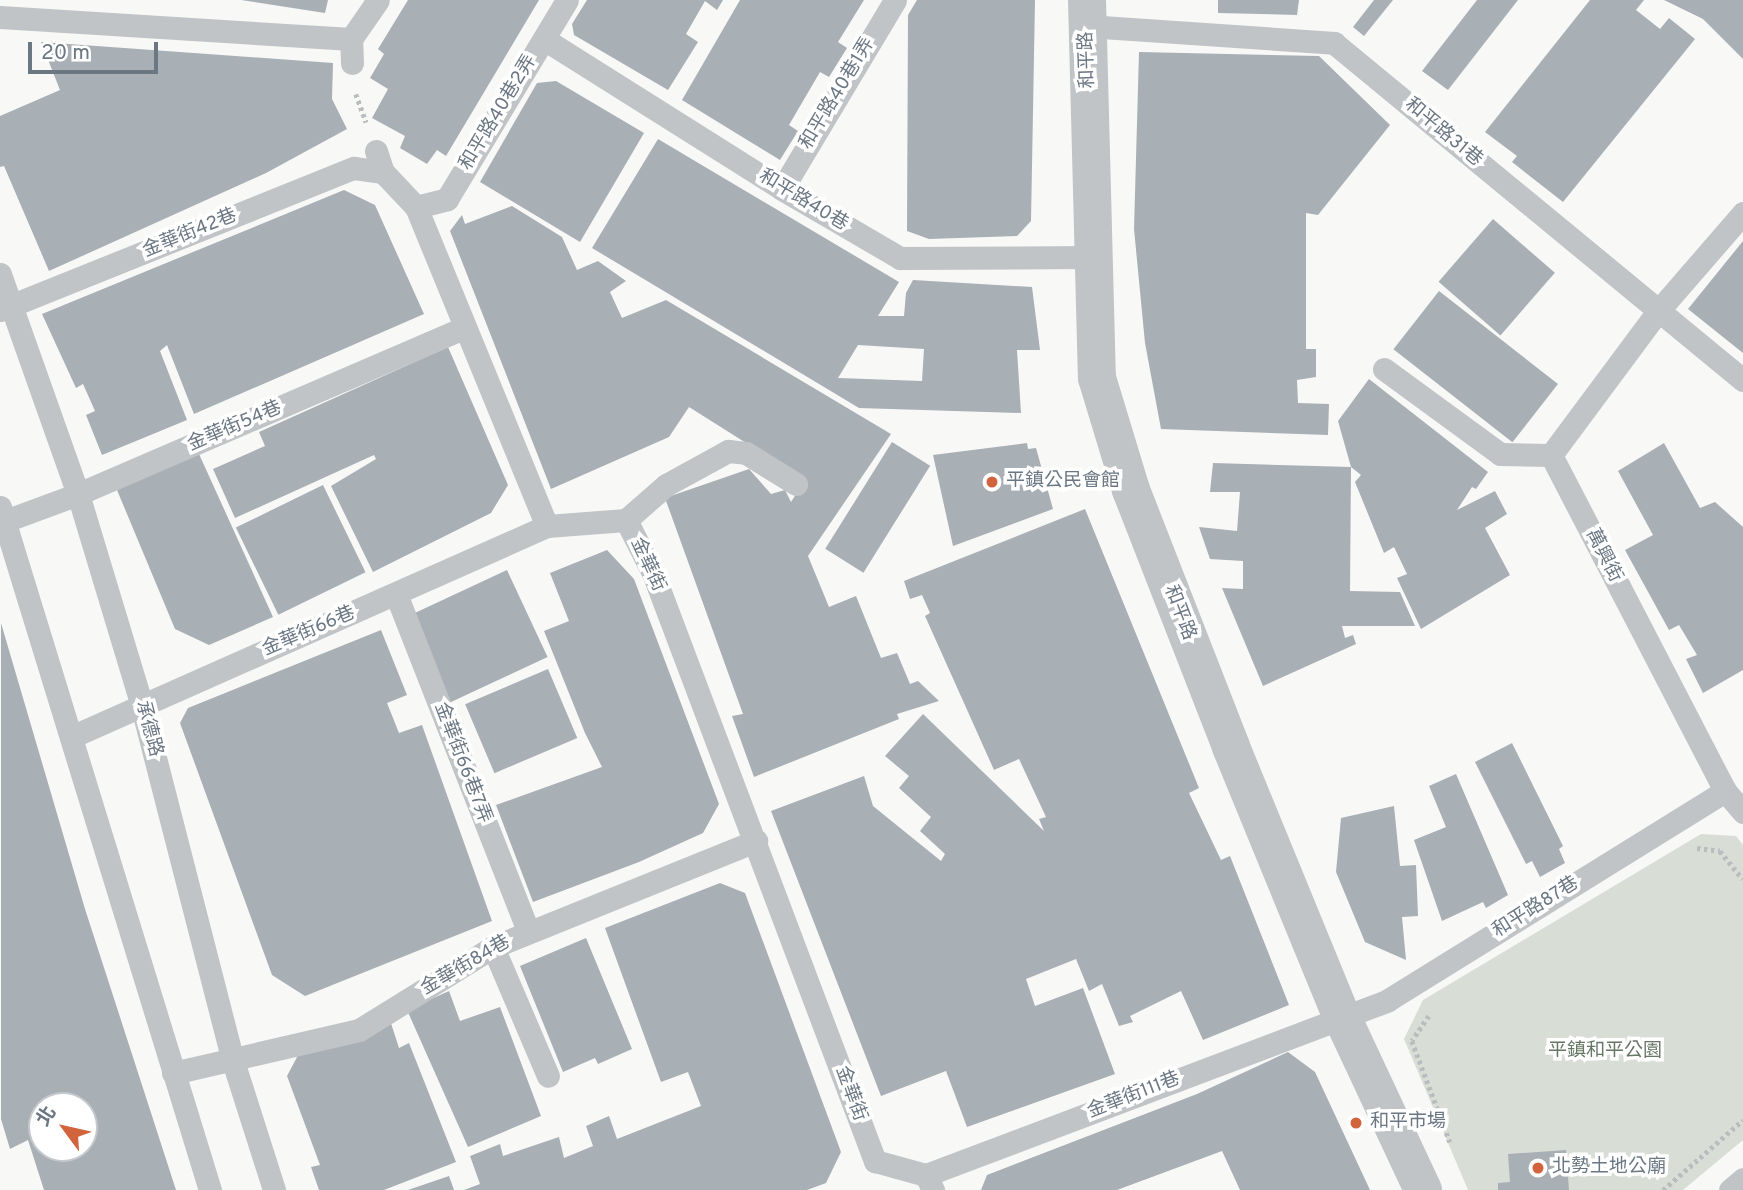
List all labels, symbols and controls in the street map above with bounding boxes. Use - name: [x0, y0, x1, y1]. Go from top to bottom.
- scale bar: [32, 28, 161, 72]
- street label: 和平路: [1076, 31, 1100, 89]
- street label: 和平路40巷1弄: [796, 34, 880, 154]
- text: 20 m: [41, 40, 90, 67]
- street label: 和平路40巷2弄: [456, 51, 542, 175]
- street label: 和平路31巷: [1399, 94, 1487, 172]
- street label: 和平路40巷: [754, 165, 852, 237]
- street label: 金華街42巷: [140, 205, 240, 263]
- street label: 金華街54巷: [185, 397, 285, 457]
- place label: 平鎮公民會館: [1006, 471, 1120, 493]
- marker: 平鎮公民會館: [984, 474, 1000, 490]
- street label: 萬興街: [1580, 525, 1626, 587]
- street label: 金華街: [625, 534, 669, 596]
- street label: 和平路: [1158, 582, 1200, 644]
- street label: 金華街66巷: [259, 602, 359, 662]
- street label: 承德路: [130, 699, 166, 759]
- street label: 金華街66巷7弄: [428, 699, 496, 827]
- street label: 和平路87巷: [1489, 873, 1583, 943]
- street label: 金華街84巷: [417, 931, 515, 1001]
- park label: 平鎮和平公園: [1548, 1041, 1662, 1063]
- street label: 金華街: [830, 1063, 870, 1125]
- street label: 金華街111巷: [1085, 1068, 1183, 1124]
- north arrow: [28, 1092, 98, 1162]
- text: 北: [32, 1102, 62, 1131]
- place label: 和平市場: [1370, 1112, 1446, 1134]
- marker: 和平市場: [1348, 1115, 1364, 1131]
- place label: 北勢土地公廟: [1552, 1157, 1666, 1179]
- marker: 北勢土地公廟: [1530, 1160, 1546, 1176]

